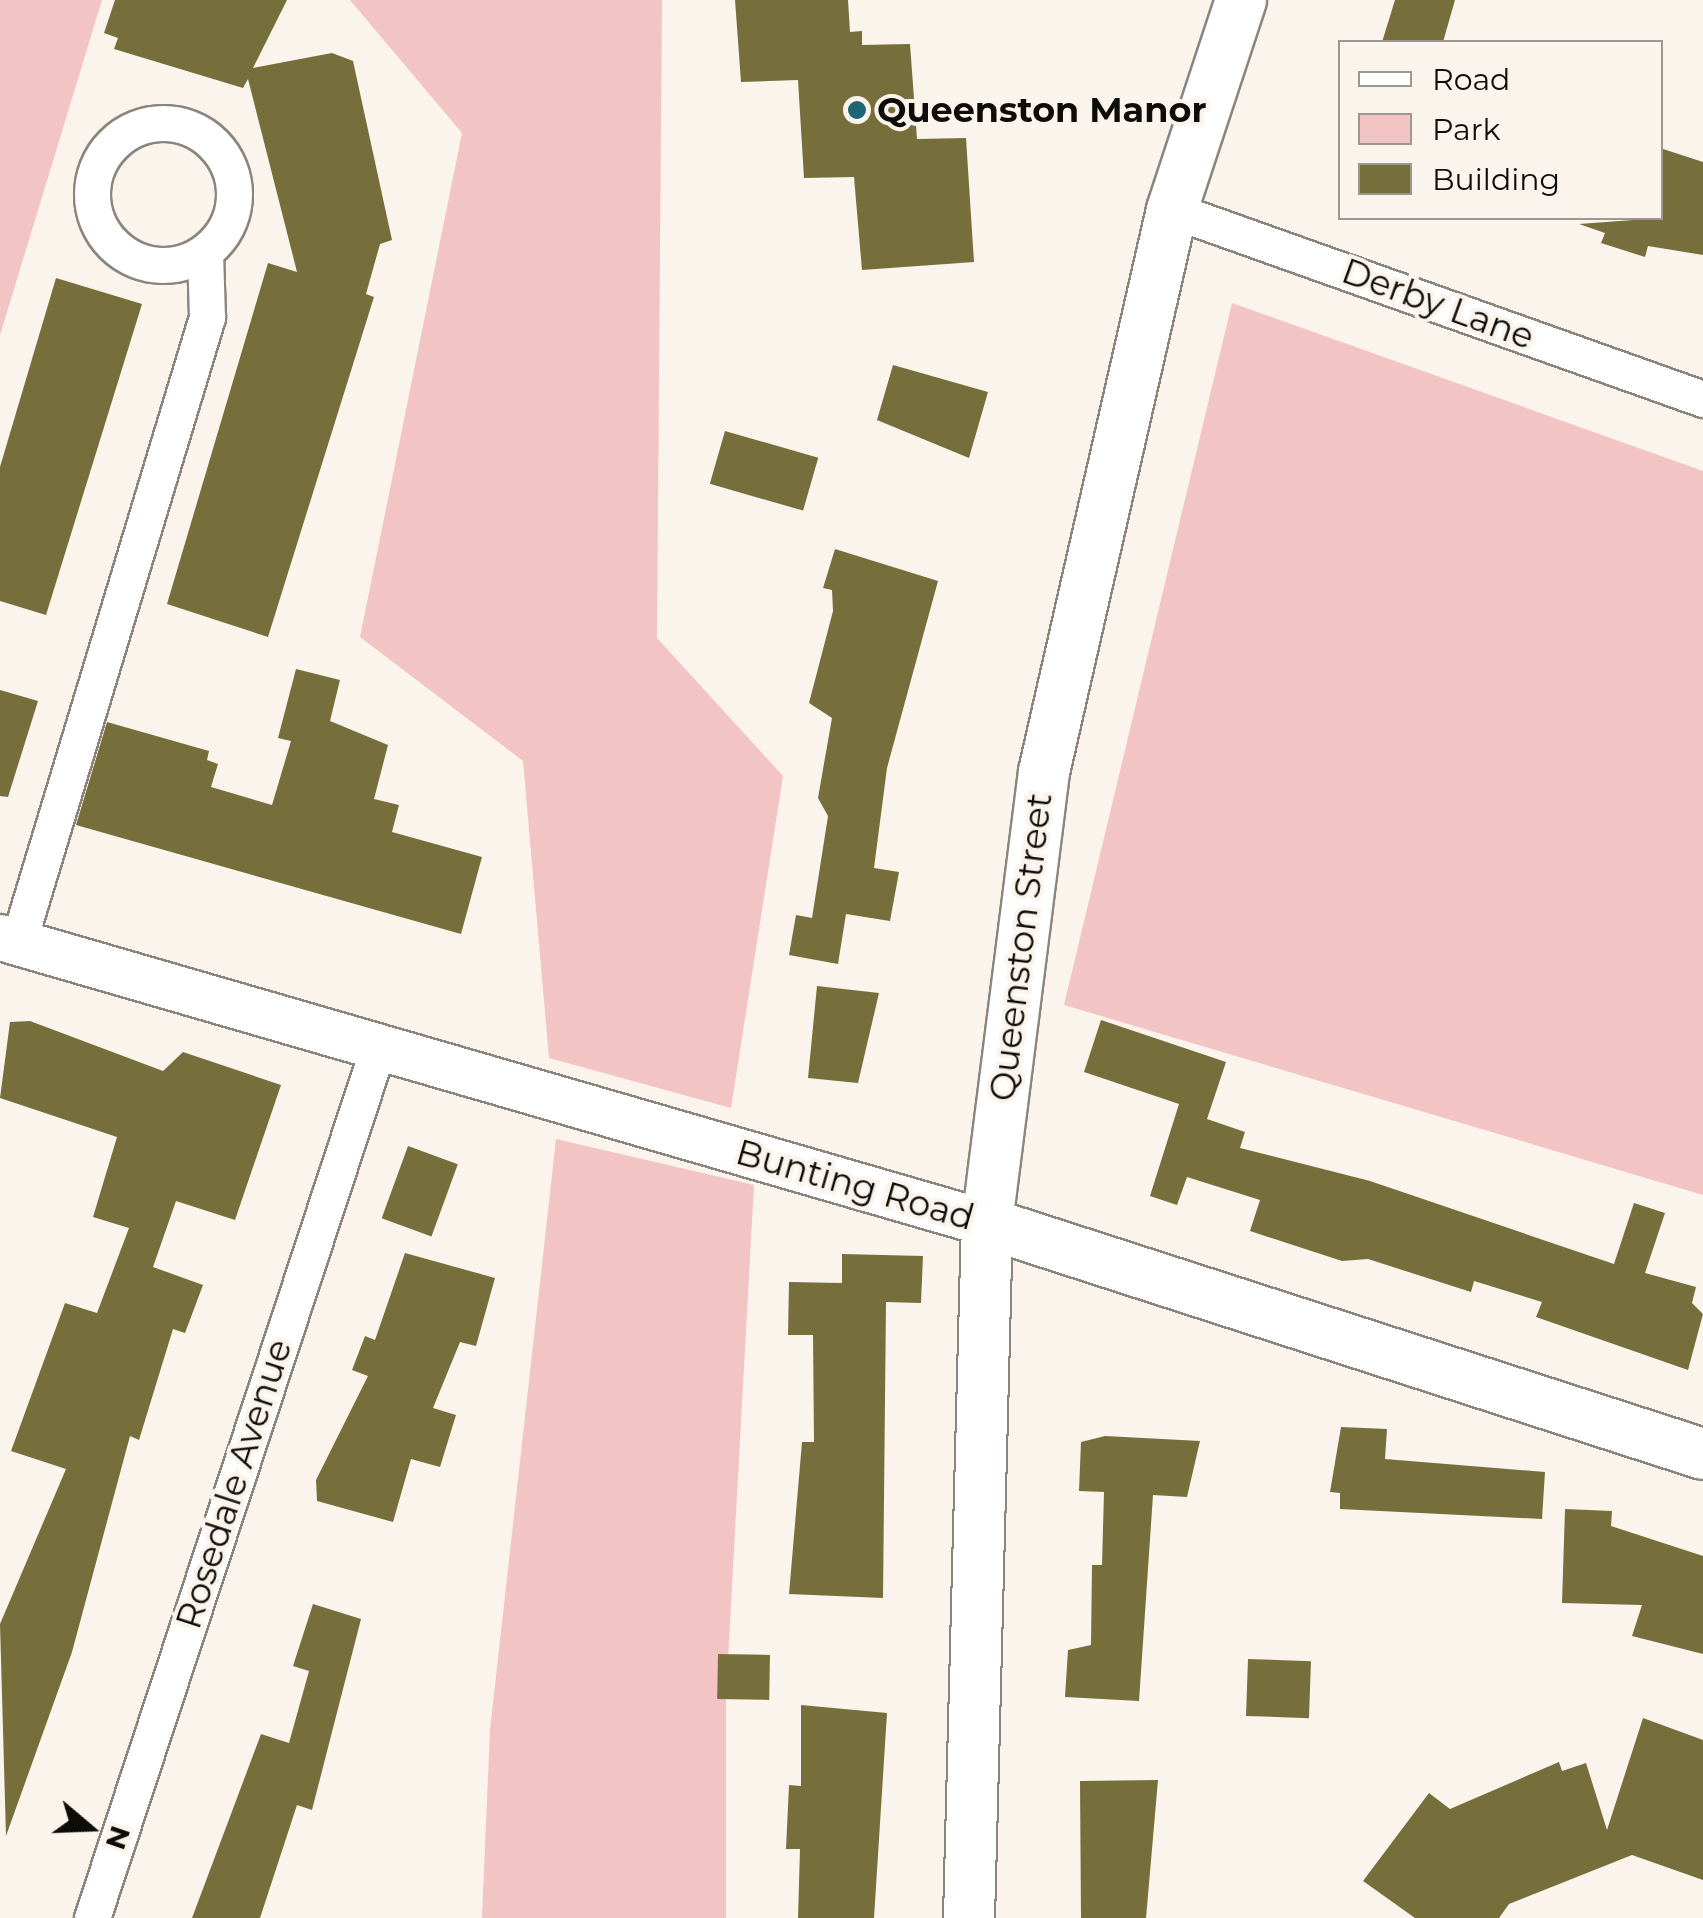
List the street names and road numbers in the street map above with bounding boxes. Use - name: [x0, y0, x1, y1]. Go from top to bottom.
- street label: Derby Lane: [1336, 250, 1540, 358]
- street label: Queenston Street: [981, 791, 1061, 1103]
- street label: Bunting Road: [731, 1131, 979, 1239]
- street label: Rosedale Avenue: [167, 1334, 301, 1634]

